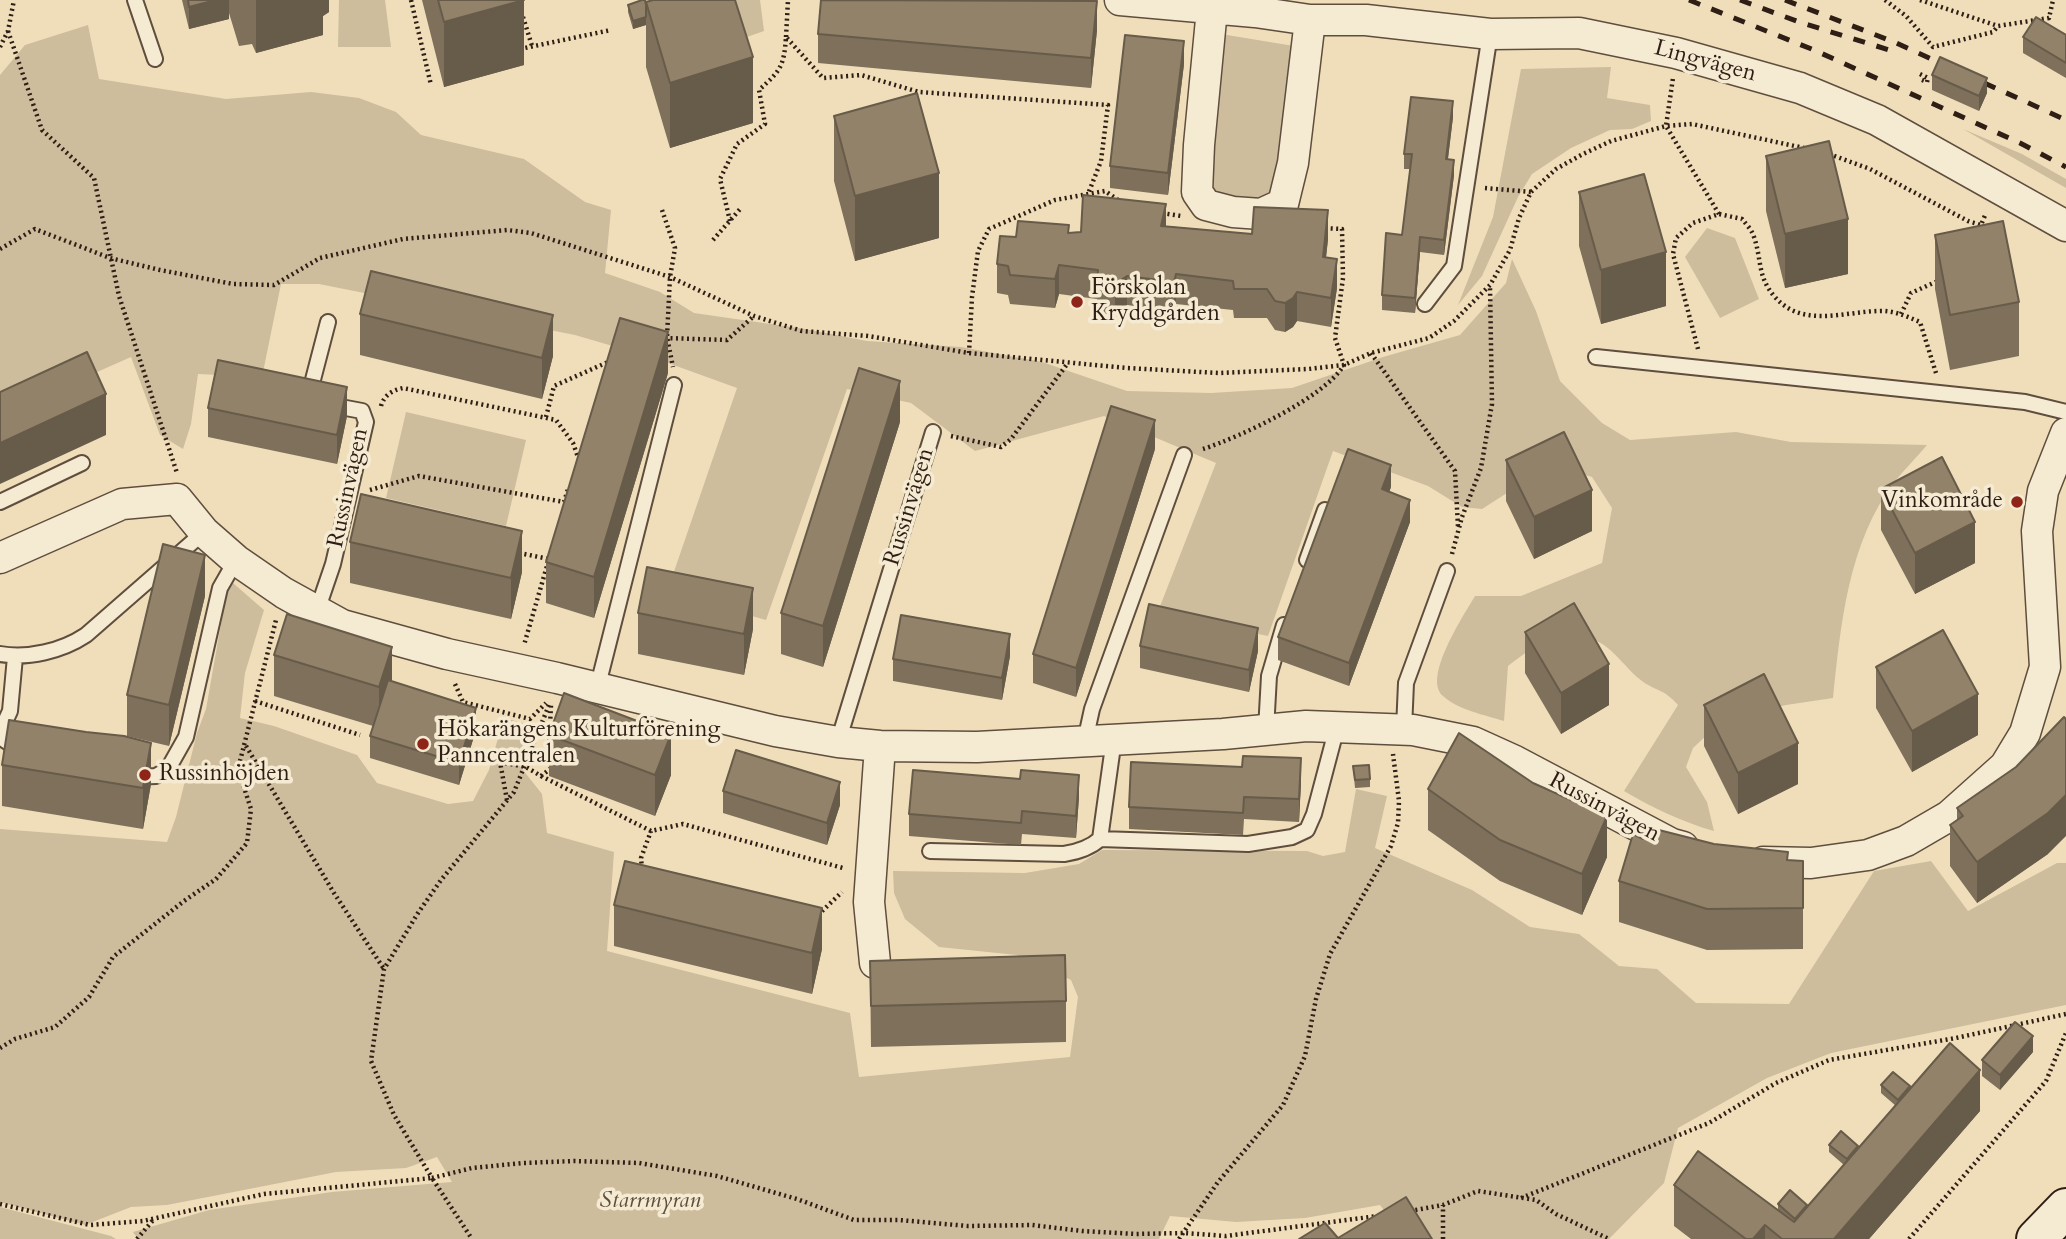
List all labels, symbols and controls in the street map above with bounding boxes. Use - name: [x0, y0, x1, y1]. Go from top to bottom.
- street label: Lingvägen: [1651, 35, 1759, 89]
- place label: Förskolan Kryddgården: [1091, 275, 1220, 329]
- marker: Förskolan Kryddgården: [1069, 294, 1085, 310]
- street label: Russinvägen: [323, 426, 375, 550]
- street label: Russinvägen: [879, 445, 941, 569]
- place label: Vinkområde: [1881, 488, 2003, 516]
- marker: Vinkområde: [2009, 494, 2025, 510]
- place label: Hökarängens Kulturförening Panncentralen: [437, 717, 720, 771]
- marker: Hökarängens Kulturförening Panncentralen: [415, 736, 431, 752]
- place label: Russinhöjden: [159, 761, 290, 789]
- marker: Russinhöjden: [137, 767, 153, 783]
- street label: Russinvägen: [1544, 767, 1664, 849]
- park label: Starrmyran: [599, 1188, 701, 1216]

